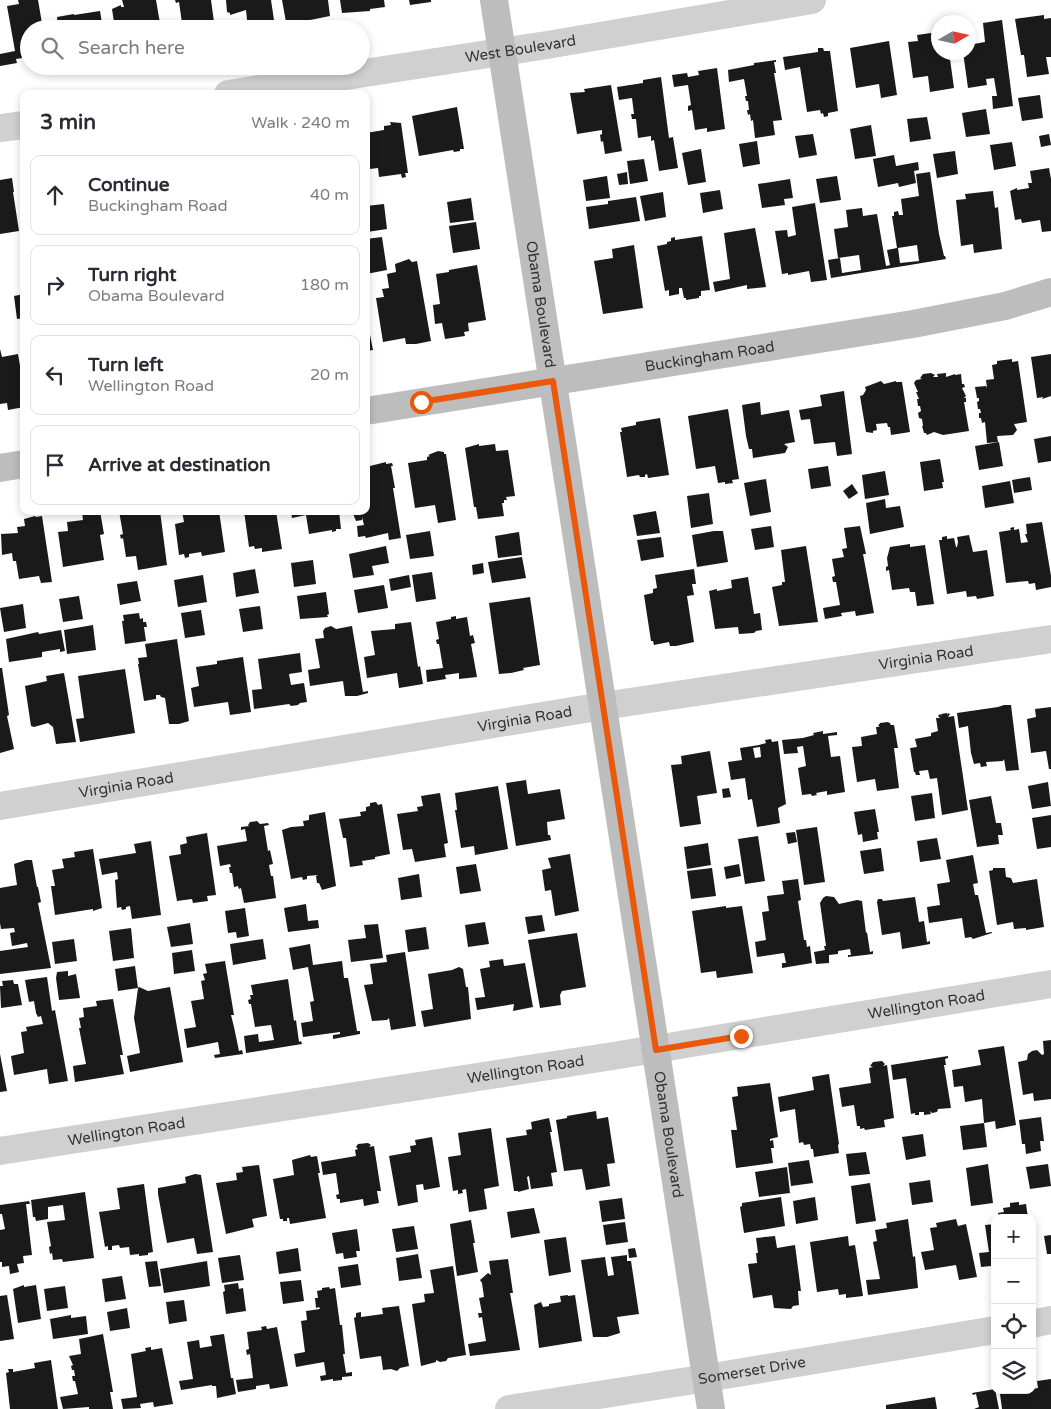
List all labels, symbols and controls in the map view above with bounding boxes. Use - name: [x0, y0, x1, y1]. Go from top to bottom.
- north arrow: [931, 15, 976, 60]
- search box: [20, 20, 370, 75]
- street label: West Boulevard: [464, 31, 577, 66]
- icon: search: [38, 34, 66, 62]
- text: Search here: [78, 37, 185, 59]
- text: 3 min: [40, 110, 96, 135]
- text: Walk · 240 m: [251, 113, 350, 133]
- text: Continue: [88, 174, 170, 196]
- icon: ahead: [41, 181, 69, 209]
- text: 40 m: [310, 185, 349, 205]
- text: Buckingham Road: [88, 196, 228, 216]
- street label: Obama Boulevard: [522, 240, 560, 369]
- text: Turn right: [88, 264, 176, 286]
- icon: right: [41, 271, 69, 299]
- text: 180 m: [300, 275, 349, 295]
- text: Obama Boulevard: [88, 286, 225, 306]
- street label: Buckingham Road: [644, 337, 776, 376]
- text: Turn left: [88, 354, 164, 376]
- icon: left: [41, 361, 69, 389]
- text: 20 m: [310, 365, 349, 385]
- text: Wellington Road: [88, 376, 214, 396]
- route start: [410, 391, 433, 414]
- icon: arrive: [41, 451, 69, 479]
- text: Arrive at destination: [88, 454, 271, 476]
- street label: Virginia Road: [878, 642, 975, 674]
- street label: Virginia Road: [476, 702, 574, 736]
- street label: Virginia Road: [78, 768, 175, 802]
- street label: Wellington Road: [867, 986, 986, 1023]
- route end: [730, 1025, 753, 1048]
- street label: Wellington Road: [466, 1052, 586, 1087]
- street label: Obama Boulevard: [650, 1070, 687, 1199]
- street label: Wellington Road: [67, 1113, 186, 1149]
- map controls: [991, 1214, 1036, 1394]
- button: +: [991, 1214, 1036, 1259]
- button: −: [991, 1259, 1036, 1304]
- button: locate: [991, 1304, 1036, 1349]
- button: layers: [991, 1349, 1036, 1394]
- street label: Somerset Drive: [697, 1353, 807, 1388]

